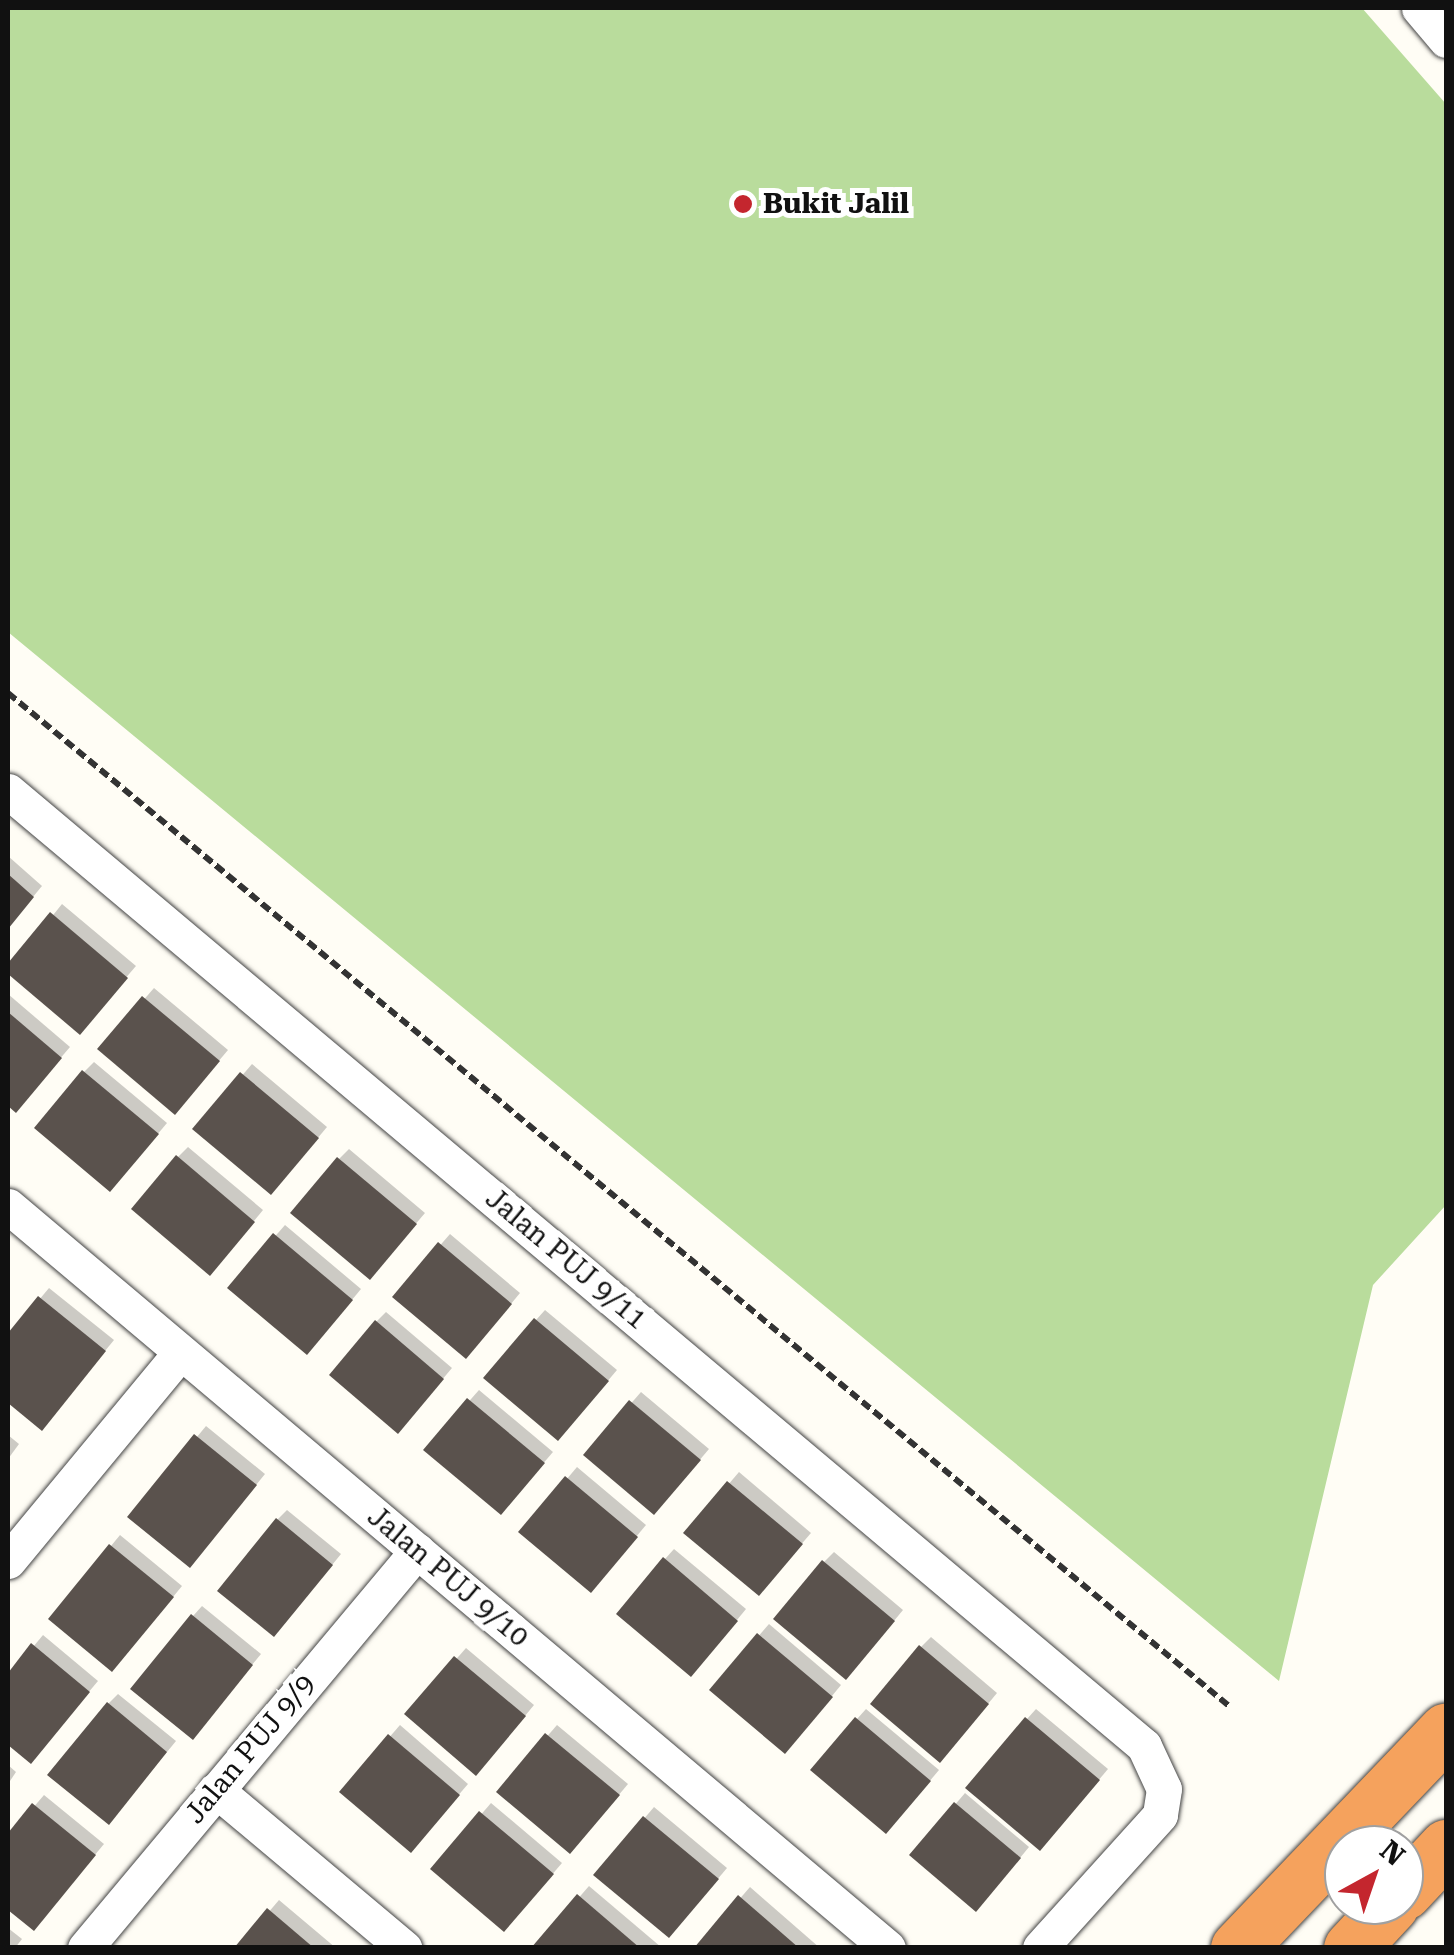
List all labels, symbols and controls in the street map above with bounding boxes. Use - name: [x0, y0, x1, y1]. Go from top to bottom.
- place label: Bukit Jalil: [763, 187, 909, 221]
- marker: Bukit Jalil: [732, 193, 754, 215]
- street label: Jalan PUJ 9/11: [479, 1182, 653, 1336]
- street label: Jalan PUJ 9/10: [361, 1500, 535, 1654]
- street label: Jalan PUJ 9/9: [178, 1668, 322, 1830]
- north arrow: [1324, 1825, 1424, 1925]
- text: N: [1373, 1834, 1411, 1873]

